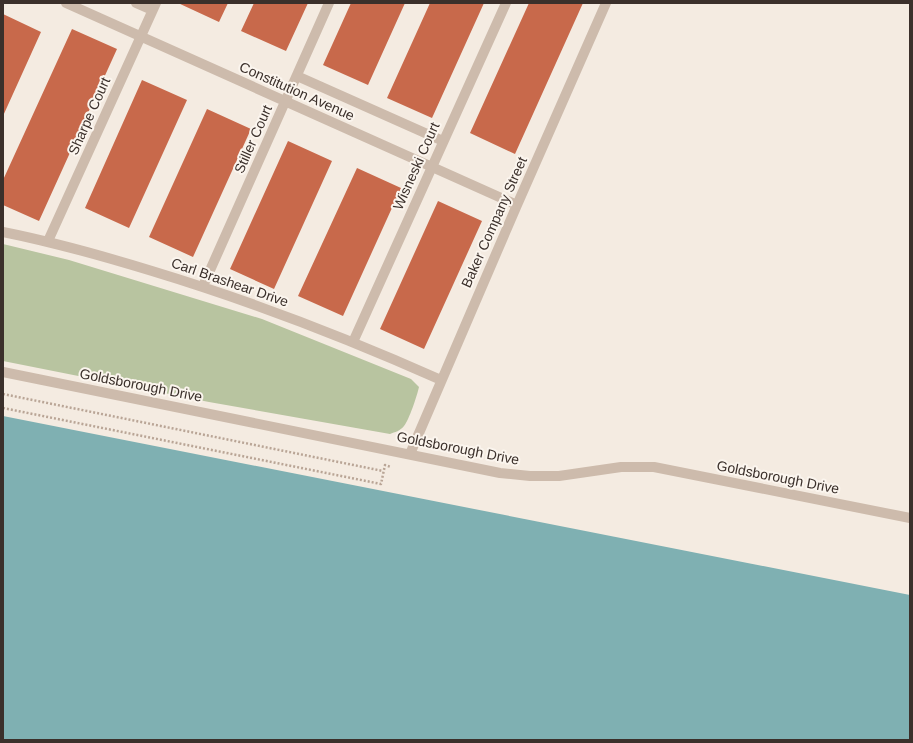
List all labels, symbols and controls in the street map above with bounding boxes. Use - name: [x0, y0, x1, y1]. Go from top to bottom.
- street label: Constitution Avenue: [237, 58, 357, 124]
- street label: Sharpe Court: [65, 75, 113, 157]
- street label: Stiller Court: [231, 102, 275, 176]
- street label: Wisneski Court: [390, 120, 442, 212]
- street label: Baker Company Street: [458, 154, 530, 290]
- street label: Carl Brashear Drive: [169, 254, 291, 310]
- street label: Goldsborough Drive: [78, 365, 204, 405]
- street label: Goldsborough Drive: [395, 428, 521, 468]
- street label: Goldsborough Drive: [715, 457, 841, 497]

